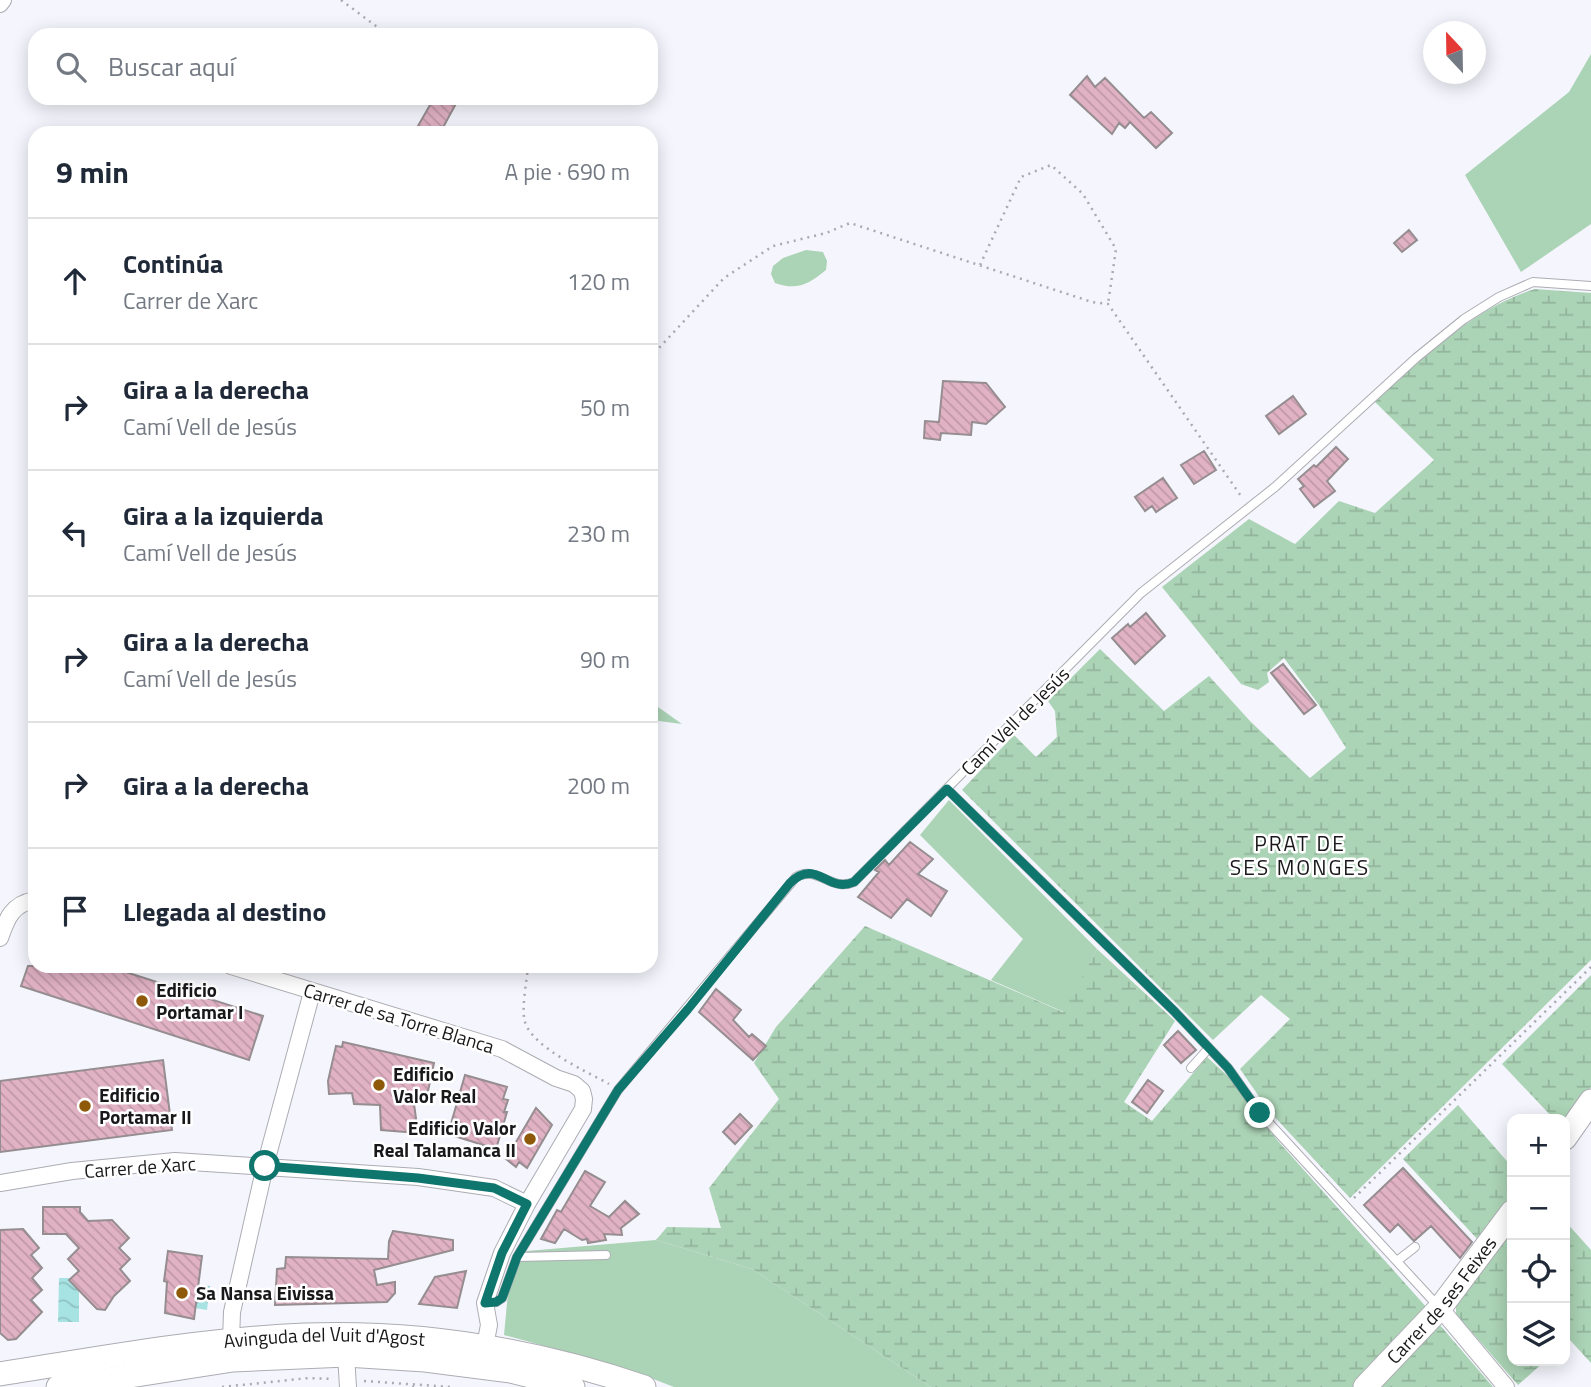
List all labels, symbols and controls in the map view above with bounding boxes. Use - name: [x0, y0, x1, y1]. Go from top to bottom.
- north arrow: [1423, 21, 1486, 84]
- search box: [28, 28, 658, 105]
- text: Buscar aquí: [108, 47, 235, 86]
- icon: search: [52, 48, 90, 86]
- text: 9 min: [56, 149, 129, 195]
- text: A pie · 690 m: [504, 154, 630, 189]
- text: Continúa: [123, 244, 223, 283]
- icon: ahead: [56, 262, 94, 300]
- text: 120 m: [567, 264, 630, 299]
- text: Carrer de Xarc: [123, 283, 258, 318]
- text: Gira a la derecha: [123, 370, 309, 409]
- icon: right: [56, 388, 94, 426]
- text: 50 m: [580, 390, 630, 425]
- text: Camí Vell de Jesús: [123, 409, 297, 444]
- text: Gira a la izquierda: [123, 496, 324, 535]
- icon: left: [56, 514, 94, 552]
- text: 230 m: [567, 516, 630, 551]
- text: Camí Vell de Jesús: [123, 535, 297, 570]
- text: Gira a la derecha: [123, 622, 309, 661]
- icon: right: [56, 640, 94, 678]
- text: 90 m: [580, 642, 630, 677]
- street label: Camí Vell de Jesús: [954, 659, 1076, 782]
- text: Camí Vell de Jesús: [123, 661, 297, 696]
- icon: right: [56, 766, 94, 804]
- text: Gira a la derecha: [123, 766, 309, 805]
- text: 200 m: [567, 768, 630, 803]
- district label: PRAT DE SES MONGES: [1230, 827, 1370, 883]
- icon: arrive: [56, 892, 94, 930]
- text: Llegada al destino: [123, 892, 326, 931]
- place label: Edificio Portamar I: [156, 975, 243, 1026]
- street label: Carrer de sa Torre Blanca: [300, 975, 499, 1060]
- marker: Edificio Portamar I: [134, 993, 150, 1009]
- place label: Edificio Valor Real: [393, 1059, 476, 1110]
- marker: Edificio Valor Real: [371, 1077, 387, 1093]
- place label: Edificio Portamar II: [99, 1080, 192, 1131]
- route end: [1244, 1097, 1275, 1128]
- marker: Edificio Portamar II: [77, 1098, 93, 1114]
- place label: Edificio Valor Real Talamanca II: [373, 1113, 516, 1164]
- map controls: [1507, 1114, 1570, 1366]
- button: +: [1507, 1114, 1570, 1177]
- marker: Edificio Valor Real Talamanca II: [522, 1131, 538, 1147]
- street label: Carrer de Xarc: [83, 1148, 197, 1185]
- route start: [249, 1150, 280, 1181]
- button: −: [1507, 1177, 1570, 1240]
- street label: Carrer de ses Feixes: [1379, 1230, 1503, 1370]
- button: locate: [1507, 1240, 1570, 1303]
- place label: Sa Nansa Eivissa: [196, 1278, 334, 1307]
- marker: Sa Nansa Eivissa: [174, 1285, 190, 1301]
- button: layers: [1507, 1303, 1570, 1366]
- street label: Avinguda del Vuit d'Agost: [222, 1319, 427, 1355]

